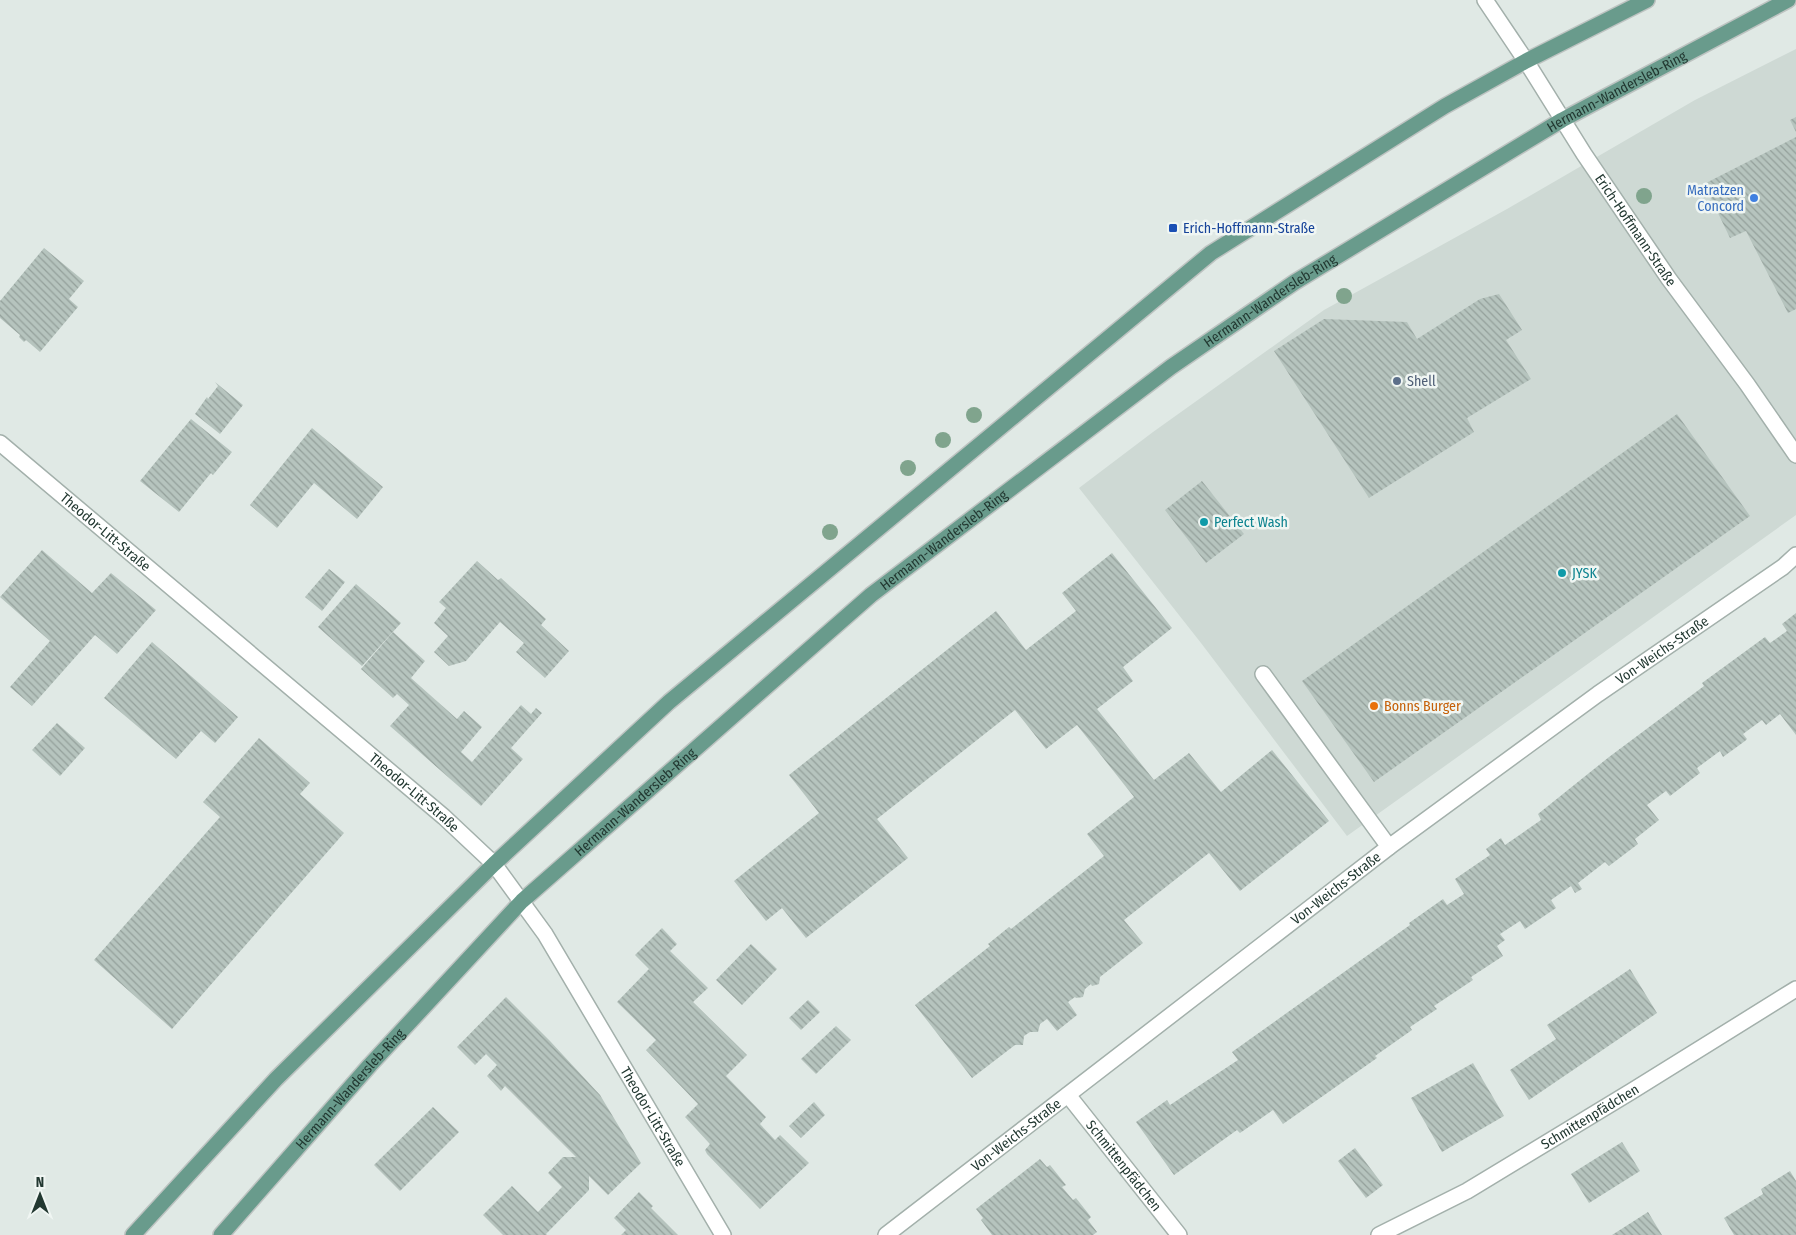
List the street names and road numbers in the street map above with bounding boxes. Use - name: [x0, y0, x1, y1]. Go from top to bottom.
- street label: Hermann-Wandersleb-Ring: [1544, 47, 1690, 136]
- street label: Erich-Hoffmann-Straße: [1591, 171, 1680, 290]
- street label: Hermann-Wandersleb-Ring: [1201, 251, 1340, 351]
- street label: Hermann-Wandersleb-Ring: [877, 486, 1011, 594]
- street label: Theodor-Litt-Straße: [57, 489, 154, 575]
- street label: Von-Weichs-Straße: [1613, 613, 1712, 688]
- street label: Hermann-Wandersleb-Ring: [571, 744, 700, 860]
- street label: Theodor-Litt-Straße: [366, 750, 463, 836]
- street label: Von-Weichs-Straße: [1288, 849, 1384, 928]
- street label: Hermann-Wandersleb-Ring: [292, 1025, 409, 1153]
- street label: Theodor-Litt-Straße: [617, 1064, 689, 1170]
- street label: Schmittenpfädchen: [1538, 1081, 1642, 1153]
- street label: Von-Weichs-Straße: [968, 1095, 1064, 1175]
- street label: Schmittenpfädchen: [1082, 1117, 1165, 1215]

